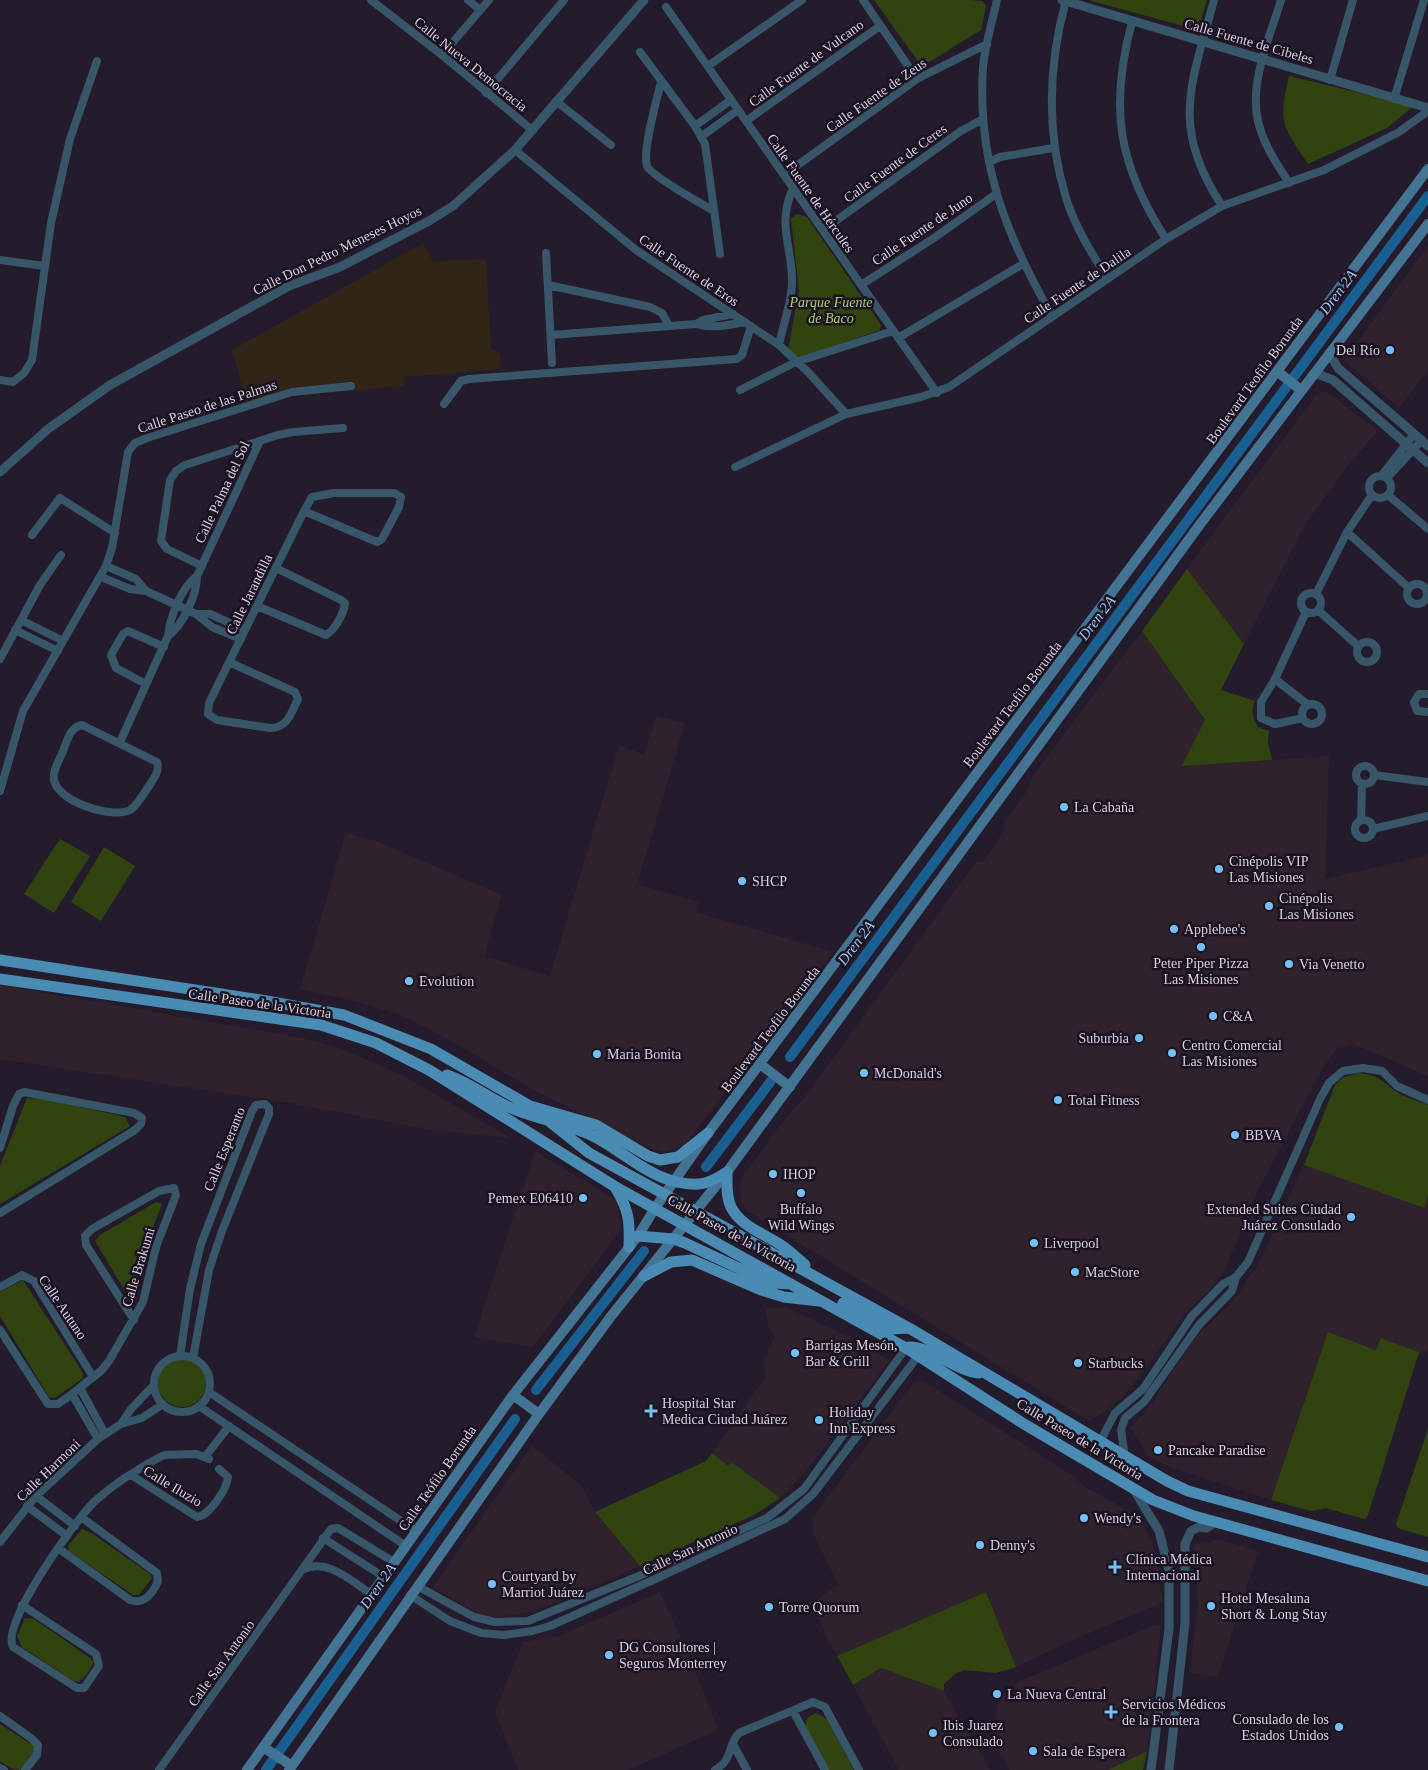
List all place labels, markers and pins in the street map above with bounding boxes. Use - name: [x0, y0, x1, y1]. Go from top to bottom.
- place label: Del Río: [1336, 343, 1380, 358]
- marker: Del Río: [1384, 344, 1396, 356]
- place label: La Cabaña: [1074, 800, 1135, 815]
- marker: La Cabaña: [1058, 801, 1070, 813]
- place label: Cinépolis VIP Las Misiones: [1229, 854, 1309, 885]
- marker: Cinépolis VIP Las Misiones: [1213, 863, 1225, 875]
- place label: SHCP: [752, 874, 787, 889]
- marker: SHCP: [736, 875, 748, 887]
- place label: Cinépolis Las Misiones: [1279, 891, 1354, 922]
- marker: Cinépolis Las Misiones: [1263, 900, 1275, 912]
- place label: Applebee's: [1184, 922, 1246, 937]
- marker: Applebee's: [1168, 923, 1180, 935]
- marker: Peter Piper Pizza Las Misiones: [1195, 941, 1207, 953]
- place label: Peter Piper Pizza Las Misiones: [1153, 956, 1250, 987]
- place label: Via Venetto: [1299, 957, 1364, 972]
- marker: Via Venetto: [1283, 958, 1295, 970]
- place label: Evolution: [419, 974, 474, 989]
- marker: Evolution: [403, 975, 415, 987]
- place label: C&A: [1223, 1009, 1254, 1024]
- marker: C&A: [1207, 1010, 1219, 1022]
- place label: Suburbia: [1078, 1031, 1130, 1046]
- marker: Suburbia: [1133, 1032, 1145, 1044]
- place label: Centro Comercial Las Misiones: [1182, 1038, 1282, 1069]
- place label: Maria Bonita: [607, 1047, 682, 1062]
- marker: Centro Comercial Las Misiones: [1166, 1047, 1178, 1059]
- marker: Maria Bonita: [591, 1048, 603, 1060]
- place label: McDonald's: [874, 1066, 942, 1081]
- marker: McDonald's: [858, 1067, 870, 1079]
- place label: Total Fitness: [1068, 1093, 1140, 1108]
- marker: Total Fitness: [1052, 1094, 1064, 1106]
- place label: BBVA: [1245, 1128, 1283, 1143]
- marker: BBVA: [1229, 1129, 1241, 1141]
- place label: IHOP: [783, 1167, 816, 1182]
- marker: IHOP: [767, 1168, 779, 1180]
- marker: Buffalo Wild Wings: [795, 1187, 807, 1199]
- place label: Pemex E06410: [488, 1191, 573, 1206]
- marker: Pemex E06410: [577, 1192, 589, 1204]
- place label: Buffalo Wild Wings: [768, 1202, 834, 1233]
- place label: Extended Suites Ciudad Juárez Consulado: [1206, 1202, 1341, 1233]
- marker: Extended Suites Ciudad Juárez Consulado: [1345, 1211, 1357, 1223]
- place label: Liverpool: [1044, 1236, 1099, 1251]
- marker: Liverpool: [1028, 1237, 1040, 1249]
- place label: MacStore: [1085, 1265, 1139, 1280]
- marker: MacStore: [1069, 1266, 1081, 1278]
- place label: Barrigas Mesón, Bar & Grill: [805, 1338, 898, 1369]
- marker: Barrigas Mesón, Bar & Grill: [789, 1347, 801, 1359]
- place label: Starbucks: [1088, 1356, 1143, 1371]
- marker: Starbucks: [1072, 1357, 1084, 1369]
- place label: Hospital Star Medica Ciudad Juárez: [662, 1396, 787, 1427]
- marker: Hospital Star Medica Ciudad Juárez: [644, 1404, 658, 1418]
- place label: Holiday Inn Express: [829, 1405, 896, 1436]
- marker: Holiday Inn Express: [813, 1414, 825, 1426]
- place label: Pancake Paradise: [1168, 1443, 1266, 1458]
- marker: Pancake Paradise: [1152, 1444, 1164, 1456]
- place label: Wendy's: [1094, 1511, 1141, 1526]
- marker: Wendy's: [1078, 1512, 1090, 1524]
- place label: Denny's: [990, 1538, 1035, 1553]
- marker: Denny's: [974, 1539, 986, 1551]
- place label: Clínica Médica Internacional: [1126, 1552, 1213, 1583]
- marker: Clínica Médica Internacional: [1108, 1560, 1122, 1574]
- place label: Courtyard by Marriot Juárez: [502, 1569, 584, 1600]
- marker: Courtyard by Marriot Juárez: [486, 1578, 498, 1590]
- place label: Hotel Mesaluna Short & Long Stay: [1221, 1591, 1327, 1622]
- place label: Torre Quorum: [779, 1600, 859, 1615]
- marker: Hotel Mesaluna Short & Long Stay: [1205, 1600, 1217, 1612]
- marker: Torre Quorum: [763, 1601, 775, 1613]
- place label: DG Consultores | Seguros Monterrey: [619, 1640, 727, 1671]
- marker: DG Consultores | Seguros Monterrey: [603, 1649, 615, 1661]
- place label: La Nueva Central: [1007, 1687, 1107, 1702]
- marker: La Nueva Central: [991, 1688, 1003, 1700]
- place label: Servicios Médicos de la Frontera: [1122, 1697, 1226, 1728]
- marker: Servicios Médicos de la Frontera: [1104, 1705, 1118, 1719]
- place label: Consulado de los Estados Unidos: [1233, 1712, 1329, 1743]
- place label: Ibis Juarez Consulado: [943, 1718, 1003, 1749]
- marker: Consulado de los Estados Unidos: [1333, 1721, 1345, 1733]
- marker: Ibis Juarez Consulado: [927, 1727, 939, 1739]
- place label: Sala de Espera: [1043, 1744, 1126, 1759]
- marker: Sala de Espera: [1027, 1745, 1039, 1757]

